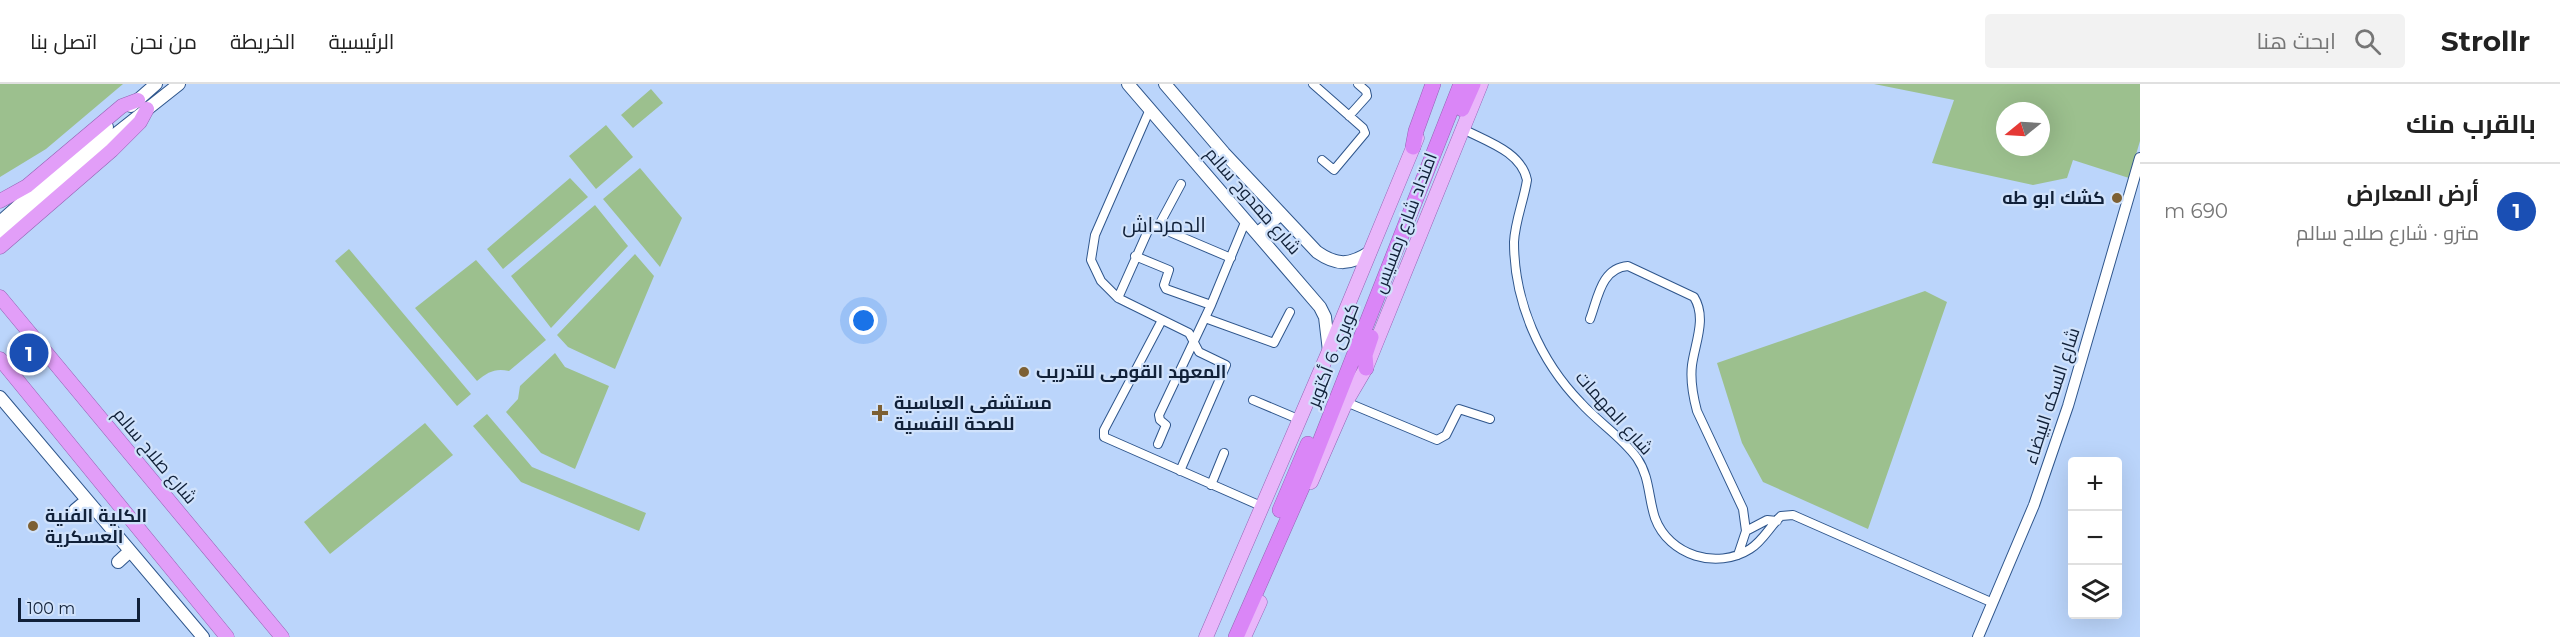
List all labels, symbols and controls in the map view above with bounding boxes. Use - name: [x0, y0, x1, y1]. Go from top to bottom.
- search box: [1985, 14, 2405, 68]
- text: Strollr: [2441, 24, 2530, 58]
- icon: search: [2351, 25, 2384, 58]
- text: ابحث هنا: [2257, 28, 2336, 55]
- text: اتصل بنا: [30, 29, 97, 54]
- text: من نحن: [130, 29, 197, 54]
- text: الخريطة: [230, 29, 296, 54]
- text: الرئيسية: [329, 29, 394, 54]
- north arrow: [1996, 102, 2050, 156]
- text: بالقرب منك: [2406, 108, 2536, 140]
- street label: شارع ممدوح سالم: [1200, 143, 1306, 260]
- street label: امتداد شارع رمسيس: [1368, 150, 1443, 297]
- text: أرض المعارض: [2347, 180, 2479, 207]
- place label: كشك ابو طه: [2002, 187, 2105, 209]
- marker: كشك ابو طه: [2110, 191, 2124, 205]
- text: 690 m: [2164, 199, 2228, 223]
- text: 1: [2513, 199, 2520, 223]
- district label: الدمرداش: [1122, 212, 1206, 238]
- text: مترو · شارع صلاح سالم: [2296, 221, 2479, 245]
- street label: كوبرى 6 أكتوبر: [1302, 300, 1364, 411]
- your location: [849, 306, 878, 335]
- street label: شارع السكه البيضاء: [2019, 325, 2085, 468]
- pin: 1: [9, 330, 48, 376]
- place label: المعهد القومى للتدريب: [1036, 361, 1226, 383]
- marker: المعهد القومى للتدريب: [1017, 365, 1031, 379]
- street label: شارع المهمات: [1570, 367, 1657, 460]
- place label: مستشفى العباسية للصحة النفسية: [894, 392, 1052, 435]
- street label: شارع صلاح سالم: [108, 404, 202, 509]
- marker: مستشفى العباسية للصحة النفسية: [871, 404, 889, 422]
- map controls: [2068, 457, 2122, 619]
- button: +: [2068, 457, 2122, 511]
- place label: الكلية الفنية العسكرية: [45, 505, 147, 548]
- button: −: [2068, 511, 2122, 565]
- marker: الكلية الفنية العسكرية: [26, 519, 40, 533]
- button: layers: [2068, 565, 2122, 619]
- scale bar: [18, 595, 140, 622]
- text: 100 m: [27, 599, 75, 618]

